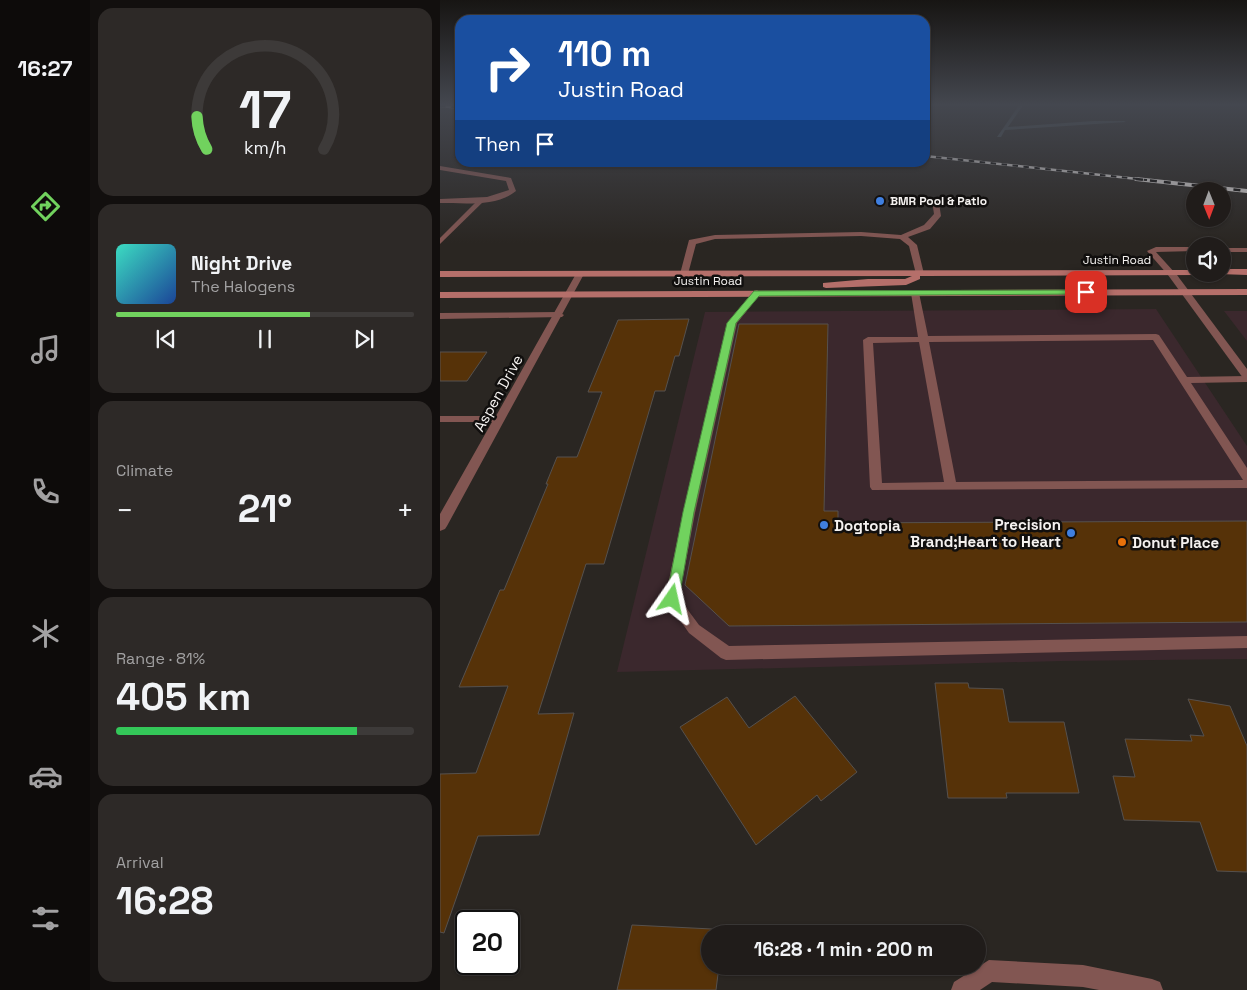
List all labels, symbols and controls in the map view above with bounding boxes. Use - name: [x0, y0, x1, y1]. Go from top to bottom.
- text: 110 m: [558, 32, 651, 76]
- icon: right: [475, 35, 540, 100]
- text: 16:27: [17, 54, 73, 82]
- text: Justin Road: [558, 75, 684, 103]
- text: 17: [239, 77, 291, 143]
- icon: arrive: [531, 130, 559, 158]
- text: Then: [475, 132, 521, 157]
- text: km/h: [244, 136, 286, 159]
- north arrow: [1186, 182, 1231, 228]
- map controls: [1186, 182, 1231, 282]
- icon: directions: [28, 189, 63, 224]
- place label: BMR Pool & Patio: [890, 193, 987, 209]
- marker: BMR Pool & Patio: [874, 195, 886, 207]
- button: sound: [1186, 237, 1231, 282]
- text: Night Drive: [191, 251, 292, 276]
- street label: Justin Road: [1083, 252, 1151, 268]
- pin: [1065, 271, 1107, 313]
- street label: Justin Road: [674, 273, 742, 289]
- text: The Halogens: [191, 276, 295, 297]
- icon: arrive: [1072, 278, 1100, 306]
- icon: previous: [152, 325, 180, 353]
- icon: pause: [251, 325, 279, 353]
- icon: next: [350, 325, 378, 353]
- icon: music: [28, 332, 63, 367]
- street label: Aspen Drive: [469, 351, 527, 435]
- text: Climate: [116, 460, 173, 481]
- icon: phone: [28, 474, 63, 509]
- text: 21°: [238, 485, 292, 533]
- text: −: [116, 492, 133, 528]
- text: +: [397, 492, 414, 528]
- place label: Precision Brand;Heart to Heart: [910, 515, 1061, 551]
- place label: Dogtopia: [834, 516, 901, 535]
- marker: Dogtopia: [818, 519, 830, 531]
- marker: Precision Brand;Heart to Heart: [1065, 527, 1077, 539]
- place label: Donut Place: [1132, 533, 1220, 552]
- marker: Donut Place: [1116, 536, 1128, 548]
- position arrow: [645, 572, 697, 624]
- icon: climate: [28, 616, 63, 651]
- text: Range · 81%: [116, 648, 205, 669]
- text: 405 km: [116, 673, 251, 721]
- icon: car: [28, 759, 63, 794]
- text: Arrival: [116, 852, 164, 873]
- text: 16:28: [116, 877, 213, 925]
- icon: filters: [28, 901, 63, 936]
- speed limit sign: 20: [455, 910, 520, 975]
- text: 16:28 · 1 min · 200 m: [754, 937, 933, 962]

